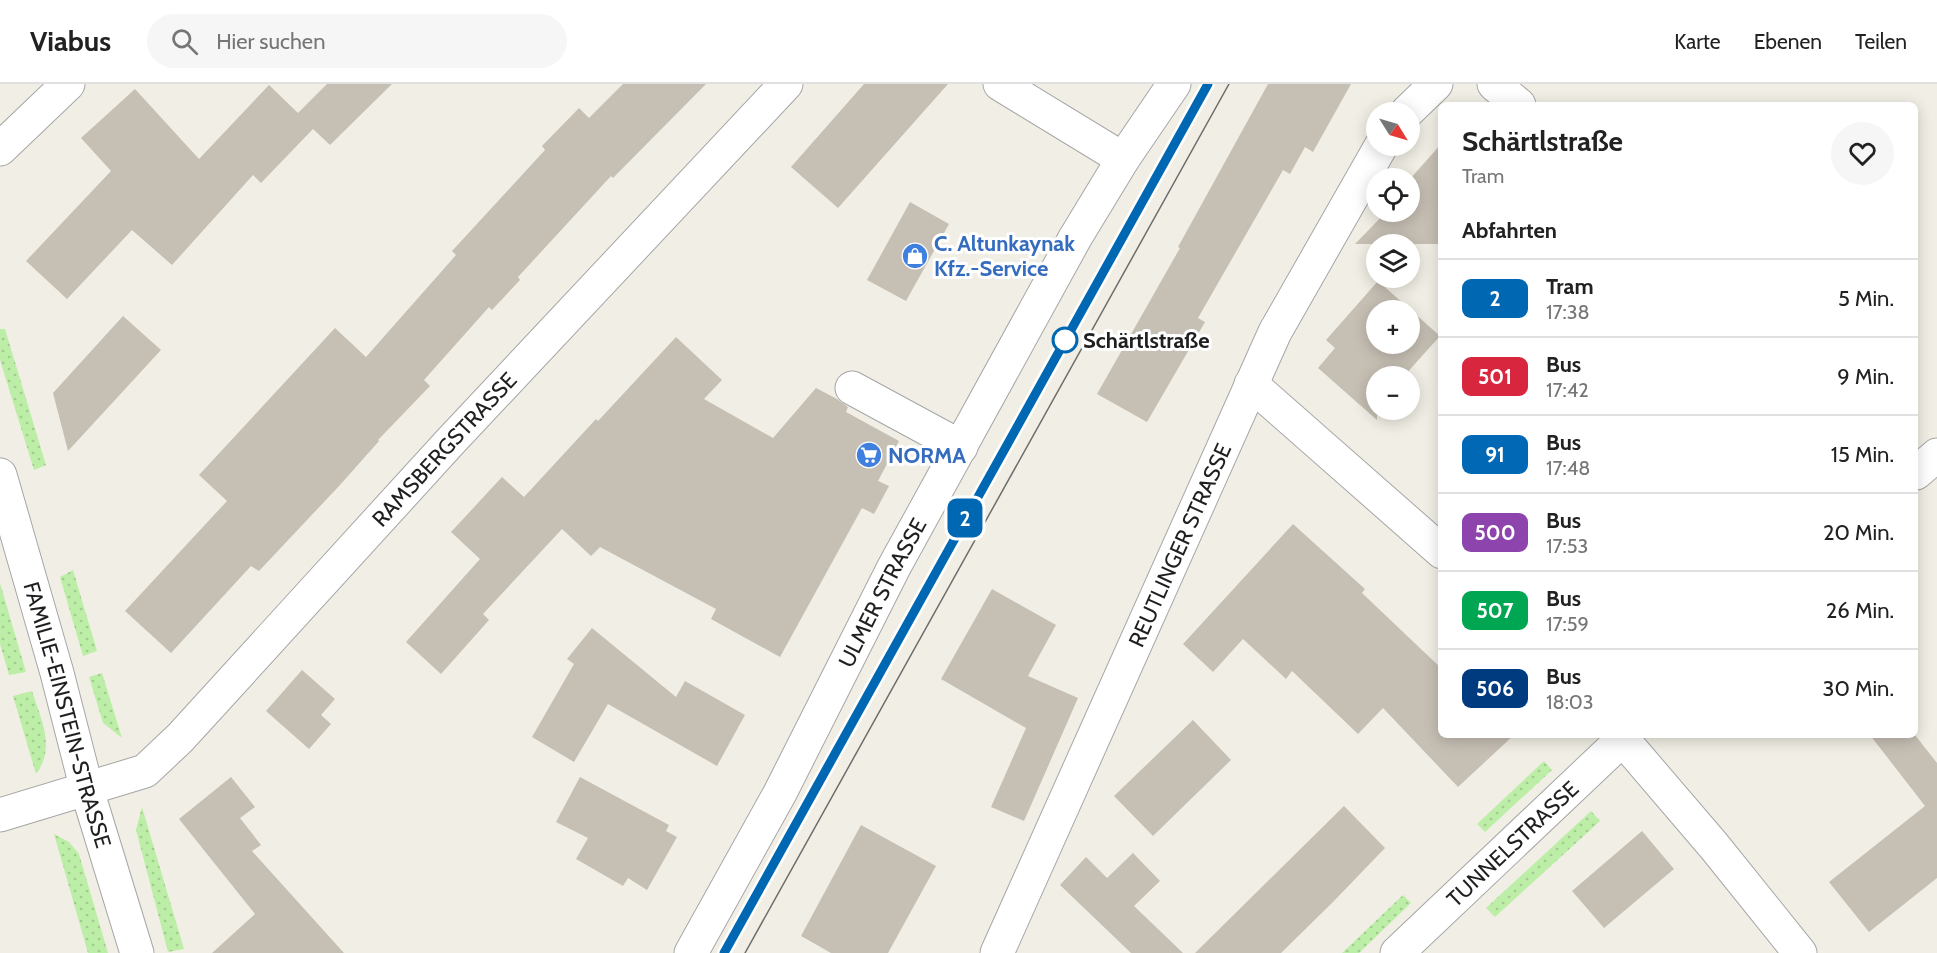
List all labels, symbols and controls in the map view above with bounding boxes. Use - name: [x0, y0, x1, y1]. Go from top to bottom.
- search box: [147, 14, 567, 68]
- text: Viabus: [30, 24, 111, 58]
- icon: search: [168, 25, 201, 58]
- text: Hier suchen: [216, 28, 325, 55]
- text: Karte: [1674, 29, 1721, 54]
- text: Ebenen: [1754, 29, 1822, 54]
- text: Teilen: [1855, 29, 1907, 54]
- north arrow: [1366, 102, 1420, 156]
- map controls: [1366, 102, 1420, 420]
- button: heart: [1831, 122, 1894, 185]
- text: Schärtlstraße: [1462, 124, 1623, 158]
- text: Tram: [1462, 164, 1504, 188]
- button: locate: [1366, 168, 1420, 222]
- text: Abfahrten: [1462, 217, 1557, 244]
- place label: C. Altunkaynak Kfz.-Service: [934, 230, 1075, 282]
- button: layers: [1366, 234, 1420, 288]
- shop icon: C. Altunkaynak Kfz.-Service: [900, 241, 930, 271]
- text: Tram: [1546, 273, 1594, 300]
- text: 5 Min.: [1838, 285, 1894, 312]
- text: 2: [1489, 286, 1501, 311]
- button: +: [1366, 300, 1420, 354]
- text: 17:38: [1546, 300, 1590, 324]
- marker: Schärtlstraße: [1052, 327, 1078, 353]
- place label: Schärtlstraße: [1083, 327, 1209, 354]
- text: Bus: [1546, 351, 1581, 378]
- text: 9 Min.: [1837, 363, 1894, 390]
- text: 501: [1478, 364, 1512, 389]
- street label: RAMSBERGSTRASSE: [366, 366, 522, 532]
- button: −: [1366, 366, 1420, 420]
- text: 17:42: [1546, 378, 1589, 402]
- text: Bus: [1546, 429, 1581, 456]
- street label: REUTLINGER STRASSE: [1122, 439, 1237, 651]
- supermarket icon: NORMA: [854, 440, 884, 470]
- text: 15 Min.: [1831, 441, 1894, 468]
- place label: NORMA: [888, 442, 966, 469]
- text: 91: [1485, 442, 1505, 467]
- text: 17:48: [1546, 456, 1590, 480]
- line badge: 2: [946, 498, 984, 538]
- text: 2: [959, 506, 971, 531]
- text: Bus: [1546, 507, 1581, 534]
- street label: ULMER STRASSE: [832, 513, 932, 672]
- text: 20 Min.: [1823, 519, 1894, 546]
- text: 500: [1475, 520, 1515, 545]
- text: 17:53: [1546, 534, 1588, 558]
- street label: FAMILIE-EINSTEIN-STRASSE: [18, 578, 117, 851]
- text: Bus: [1546, 585, 1581, 612]
- text: 26 Min.: [1826, 597, 1894, 624]
- text: 507: [1477, 598, 1513, 623]
- text: 17:59: [1546, 612, 1589, 636]
- text: Bus: [1546, 663, 1581, 690]
- text: 30 Min.: [1823, 675, 1894, 702]
- text: 506: [1476, 676, 1514, 701]
- text: 18:03: [1546, 690, 1594, 714]
- street label: TUNNELSTRASSE: [1441, 775, 1584, 912]

